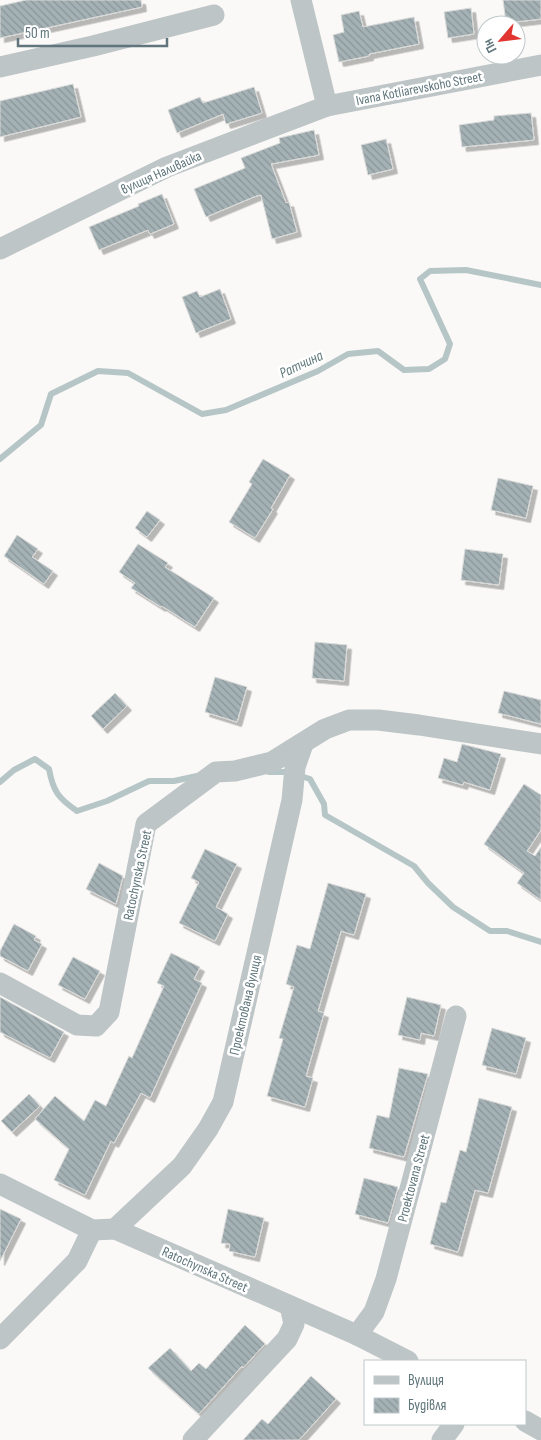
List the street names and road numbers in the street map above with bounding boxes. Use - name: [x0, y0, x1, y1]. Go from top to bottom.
- street label: Ivana Kotliarevskoho Street: [354, 68, 484, 109]
- street label: вулиця Наливайка: [118, 147, 204, 198]
- street label: Ratochynska Street: [120, 828, 155, 922]
- street label: Проектована вулиця: [226, 953, 265, 1057]
- street label: Proektovana Street: [394, 1132, 433, 1224]
- street label: Ratochynska Street: [159, 1243, 250, 1296]

